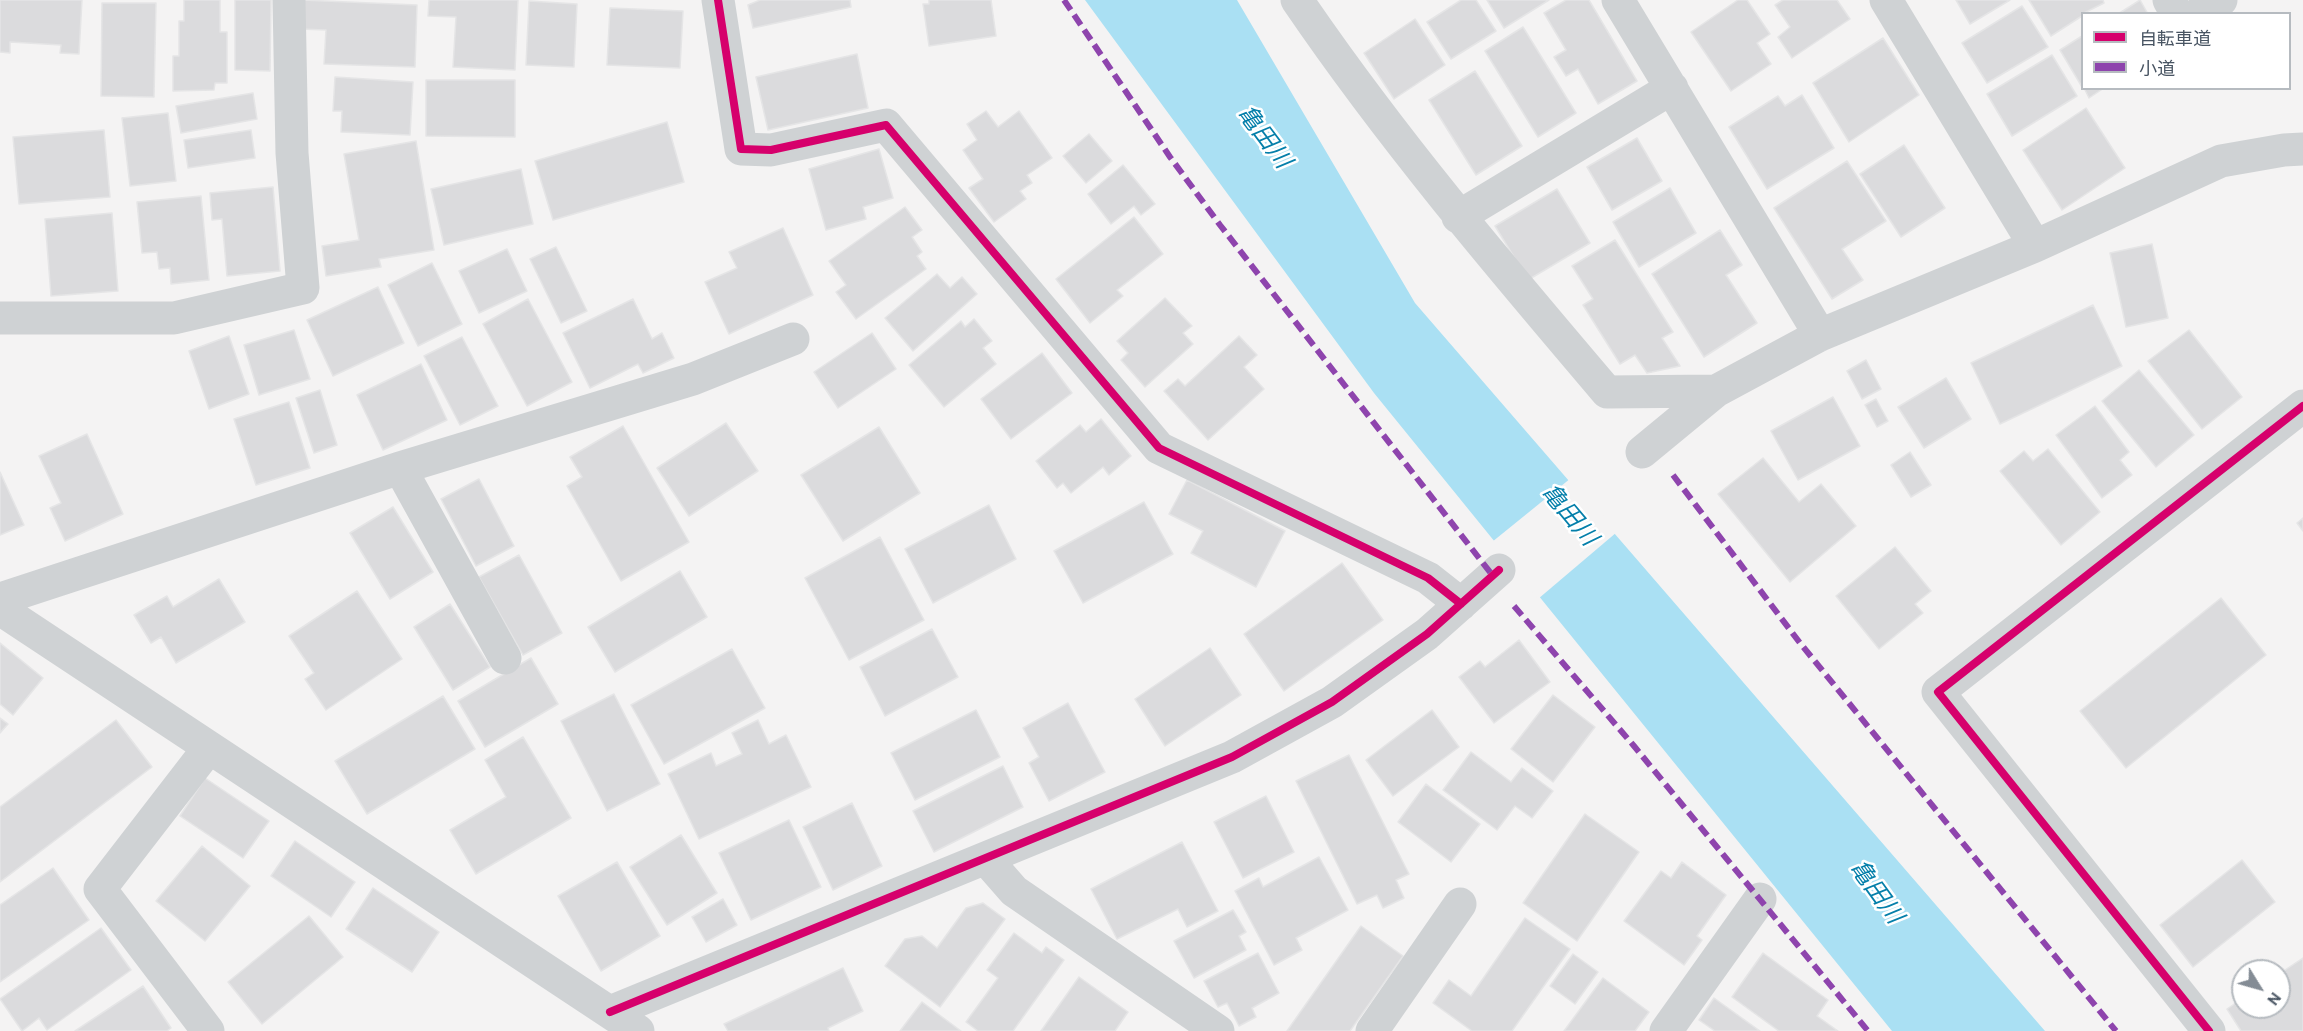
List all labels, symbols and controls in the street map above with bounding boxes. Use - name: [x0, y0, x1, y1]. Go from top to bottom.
- legend: [2081, 12, 2291, 90]
- text: 自転車道: [2139, 28, 2211, 50]
- text: 小道: [2139, 58, 2175, 80]
- water label: 亀田川: [1231, 100, 1297, 174]
- water label: 亀田川: [1535, 478, 1603, 552]
- water label: 亀田川: [1843, 854, 1909, 930]
- north arrow: [2231, 959, 2291, 1019]
- text: N: [2263, 989, 2285, 1009]

